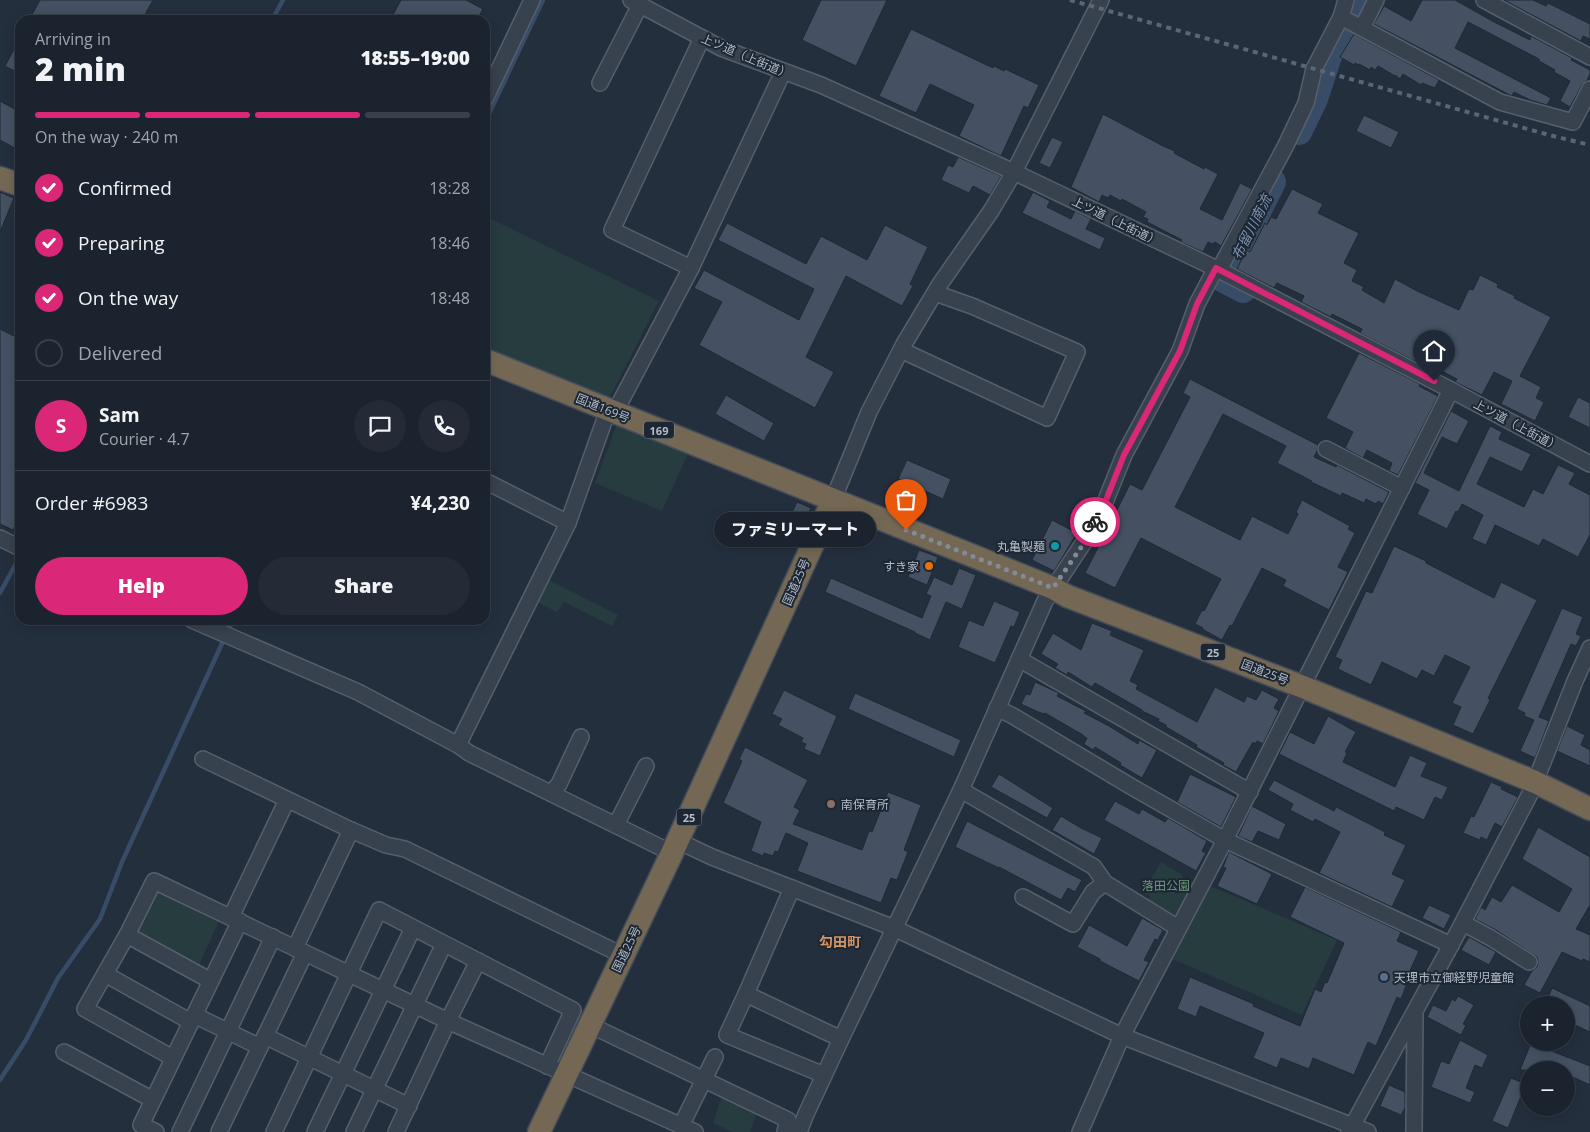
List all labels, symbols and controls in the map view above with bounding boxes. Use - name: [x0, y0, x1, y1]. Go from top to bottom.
- text: Arriving in: [35, 28, 111, 50]
- street label: 上ツ道（上街道）: [698, 29, 794, 83]
- text: 18:55–19:00: [360, 45, 470, 71]
- text: 2 min: [35, 47, 126, 90]
- text: On the way · 240 m: [35, 126, 178, 148]
- icon: check: [35, 174, 63, 202]
- text: Confirmed: [78, 175, 172, 201]
- text: 18:28: [429, 177, 470, 199]
- water label: 布留川南流: [1227, 190, 1276, 262]
- street label: 上ツ道（上街道）: [1069, 192, 1163, 250]
- icon: check: [35, 229, 63, 257]
- text: Preparing: [78, 230, 165, 256]
- text: 18:46: [429, 232, 470, 254]
- icon: check: [35, 284, 63, 312]
- text: On the way: [78, 285, 178, 311]
- text: 18:48: [429, 287, 470, 309]
- pin: [1413, 330, 1455, 381]
- icon: home: [1420, 337, 1448, 365]
- text: Delivered: [78, 340, 162, 366]
- street label: 国道169号: [574, 390, 632, 426]
- street label: 上ツ道（上街道）: [1471, 395, 1563, 455]
- button: chat: [354, 400, 406, 452]
- button: phone: [418, 400, 470, 452]
- text: Sam: [99, 402, 140, 428]
- text: S: [56, 413, 66, 439]
- road number: 169: [644, 422, 674, 438]
- text: Courier · 4.7: [99, 428, 190, 450]
- pin: [885, 479, 927, 530]
- icon: bag: [892, 486, 920, 514]
- text: Order #6983: [35, 490, 148, 516]
- text: ¥4,230: [410, 490, 470, 516]
- courier: [1070, 497, 1120, 547]
- icon: bike: [1081, 508, 1109, 536]
- callout: ファミリーマート: [714, 512, 876, 548]
- text: ファミリーマート: [731, 518, 859, 540]
- place label: 丸亀製麺: [997, 538, 1045, 555]
- marker: 丸亀製麺: [1049, 540, 1061, 552]
- street label: 国道25号: [778, 556, 814, 608]
- button: Help: [35, 557, 248, 615]
- button: Share: [258, 557, 470, 615]
- place label: すき家: [883, 558, 919, 575]
- marker: すき家: [923, 560, 935, 572]
- road number: 25: [1200, 644, 1226, 660]
- street label: 国道25号: [1239, 655, 1291, 689]
- place label: 南保育所: [841, 796, 889, 813]
- marker: 南保育所: [825, 798, 837, 810]
- road number: 25: [676, 809, 702, 826]
- park label: 落田公園: [1142, 877, 1190, 894]
- street label: 国道25号: [607, 923, 645, 975]
- district label: 勾田町: [819, 932, 861, 951]
- place label: 天理市立御経野児童館: [1394, 969, 1514, 986]
- marker: 天理市立御経野児童館: [1378, 971, 1390, 983]
- map controls: [1520, 996, 1575, 1116]
- button: +: [1520, 996, 1575, 1051]
- button: −: [1520, 1061, 1575, 1116]

